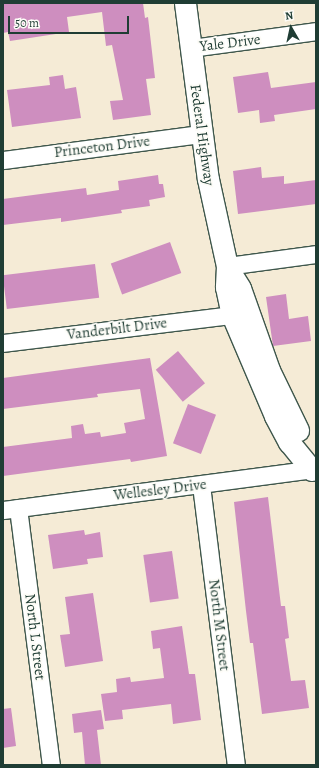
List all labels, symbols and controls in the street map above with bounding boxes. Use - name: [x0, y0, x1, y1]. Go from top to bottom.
- scale bar: [10, 8, 131, 34]
- north arrow: [271, 8, 311, 48]
- text: N: [284, 8, 294, 24]
- text: 50 m: [15, 15, 39, 31]
- street label: Yale Drive: [199, 30, 261, 56]
- street label: Federal Highway: [186, 83, 218, 187]
- street label: Princeton Drive: [53, 132, 151, 162]
- street label: Vanderbilt Drive: [66, 314, 168, 344]
- street label: Wellesley Drive: [113, 475, 207, 505]
- street label: North M Street: [204, 578, 234, 672]
- street label: North L Street: [21, 593, 49, 681]

